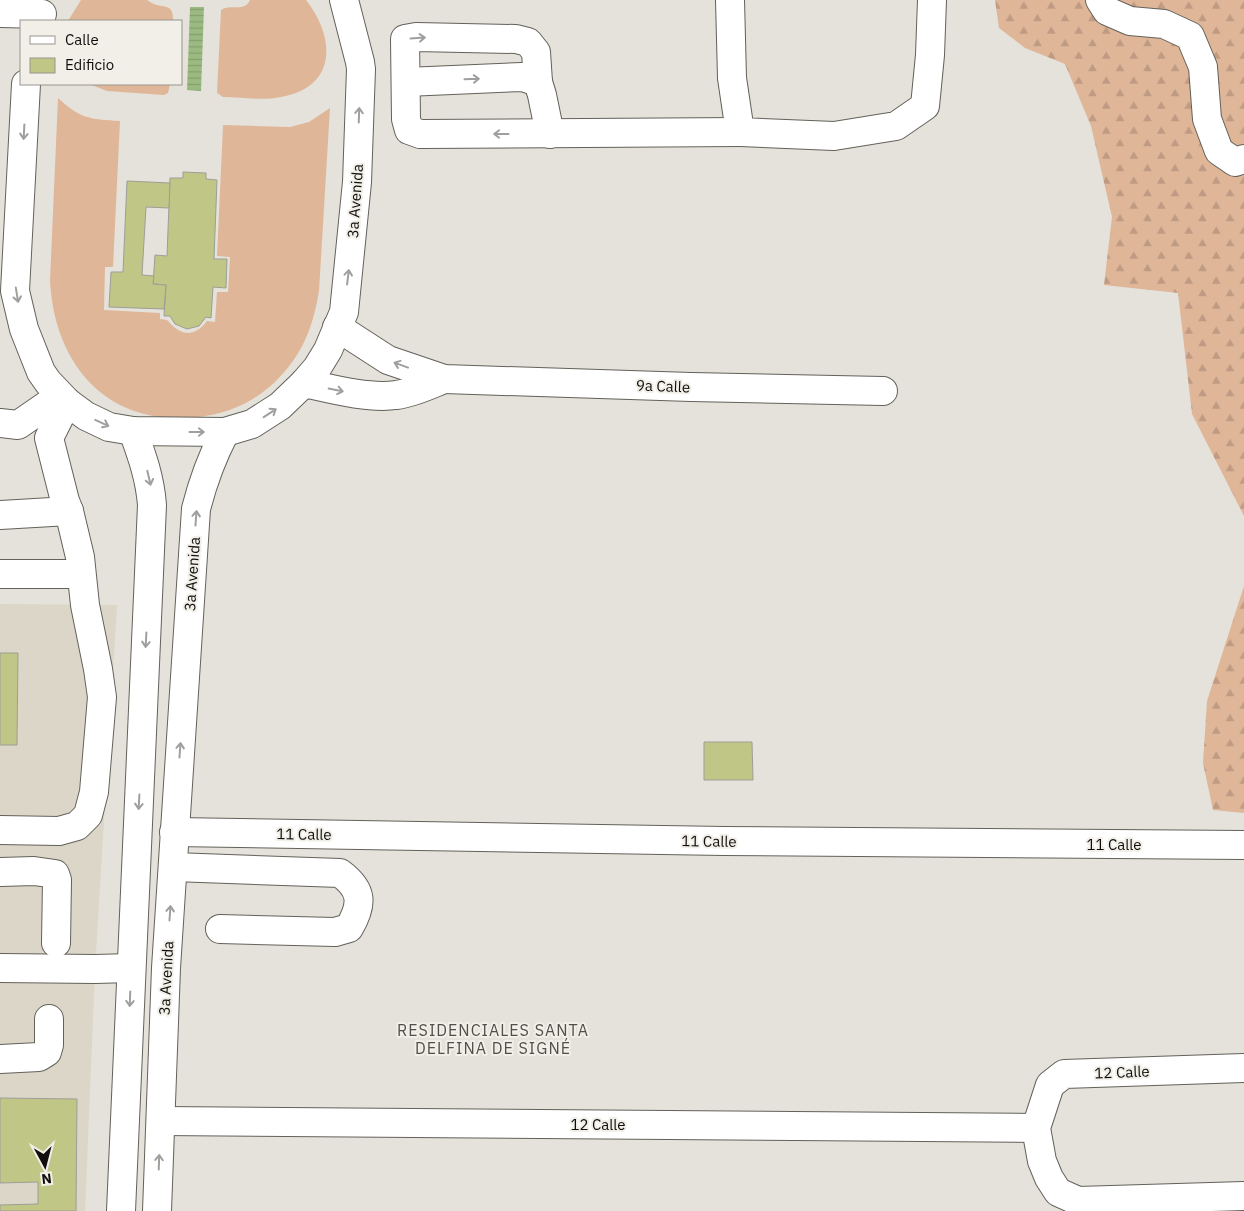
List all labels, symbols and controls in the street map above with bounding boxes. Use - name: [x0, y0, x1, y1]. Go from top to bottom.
- legend: [20, 20, 182, 85]
- text: Calle: [65, 30, 99, 49]
- one-way arrow: [410, 33, 426, 42]
- text: Edificio: [65, 55, 114, 74]
- one-way arrow: [464, 75, 480, 84]
- one-way arrow: [354, 107, 364, 124]
- one-way arrow: [19, 124, 28, 140]
- one-way arrow: [494, 129, 510, 139]
- street label: 3a Avenida: [343, 163, 367, 239]
- one-way arrow: [343, 269, 353, 285]
- one-way arrow: [12, 286, 22, 302]
- one-way arrow: [394, 360, 409, 369]
- street label: 9a Calle: [636, 376, 690, 396]
- one-way arrow: [327, 385, 343, 395]
- one-way arrow: [262, 407, 276, 417]
- one-way arrow: [94, 419, 109, 428]
- one-way arrow: [188, 427, 205, 437]
- one-way arrow: [145, 469, 154, 485]
- one-way arrow: [191, 511, 200, 527]
- street label: 3a Avenida: [180, 536, 204, 612]
- one-way arrow: [141, 631, 150, 647]
- one-way arrow: [175, 743, 185, 759]
- one-way arrow: [134, 794, 143, 810]
- street label: 11 Calle: [276, 824, 332, 844]
- street label: 11 Calle: [681, 831, 737, 851]
- street label: 11 Calle: [1086, 835, 1142, 854]
- one-way arrow: [165, 905, 175, 921]
- street label: 3a Avenida: [155, 940, 177, 1016]
- one-way arrow: [125, 991, 134, 1007]
- district label: RESIDENCIALES SANTA DELFINA DE SIGNÉ: [397, 1020, 589, 1058]
- street label: 12 Calle: [1094, 1062, 1150, 1082]
- street label: 12 Calle: [570, 1115, 626, 1134]
- north arrow: [20, 1141, 70, 1191]
- one-way arrow: [154, 1155, 164, 1171]
- text: N: [40, 1169, 53, 1188]

